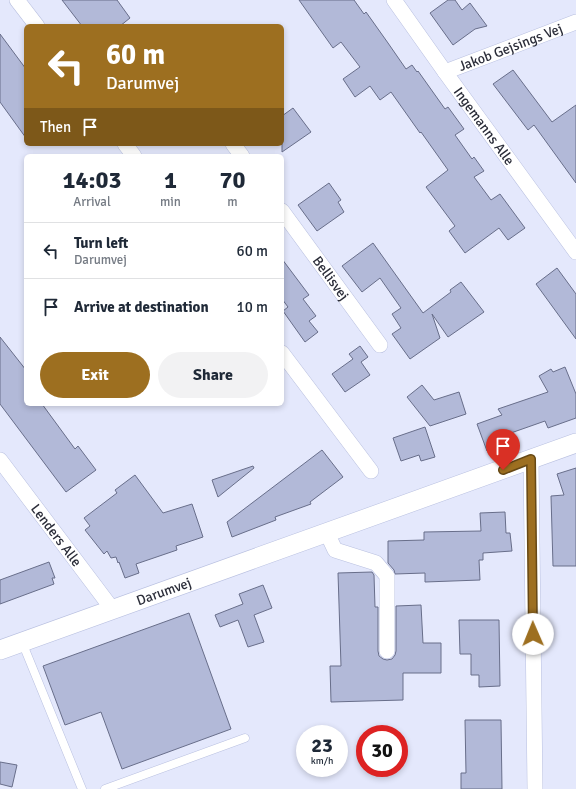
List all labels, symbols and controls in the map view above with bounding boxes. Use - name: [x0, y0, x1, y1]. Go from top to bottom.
- street label: Jakob Gejsings Vej: [456, 19, 565, 75]
- text: 60 m: [106, 38, 165, 72]
- icon: left: [40, 40, 92, 92]
- text: Darumvej: [106, 72, 179, 94]
- street label: Ingemanns Alle: [450, 84, 518, 168]
- icon: arrive: [79, 116, 101, 138]
- text: Then: [40, 118, 71, 136]
- text: 14:03: [63, 165, 121, 195]
- text: 1: [164, 165, 177, 195]
- text: 70: [220, 165, 245, 195]
- text: Arrival: [73, 194, 111, 210]
- text: min: [160, 194, 181, 210]
- text: m: [227, 194, 238, 210]
- text: Turn left: [74, 234, 128, 252]
- icon: left: [40, 240, 62, 262]
- text: 60 m: [237, 242, 268, 260]
- text: Darumvej: [74, 252, 127, 268]
- street label: Bellisvej: [309, 253, 353, 303]
- icon: arrive: [40, 296, 62, 318]
- text: Arrive at destination: [74, 298, 209, 316]
- text: 10 m: [237, 298, 268, 316]
- button: Exit: [40, 352, 150, 398]
- button: Share: [158, 352, 268, 398]
- pin: [486, 429, 520, 470]
- icon: arrive: [492, 435, 514, 457]
- street label: Lenders Alle: [28, 500, 86, 570]
- street label: Darumvej: [134, 574, 193, 609]
- position arrow: [512, 613, 554, 655]
- speed limit sign: 30: [356, 725, 408, 777]
- text: 23: [311, 733, 333, 758]
- text: km/h: [311, 755, 333, 767]

